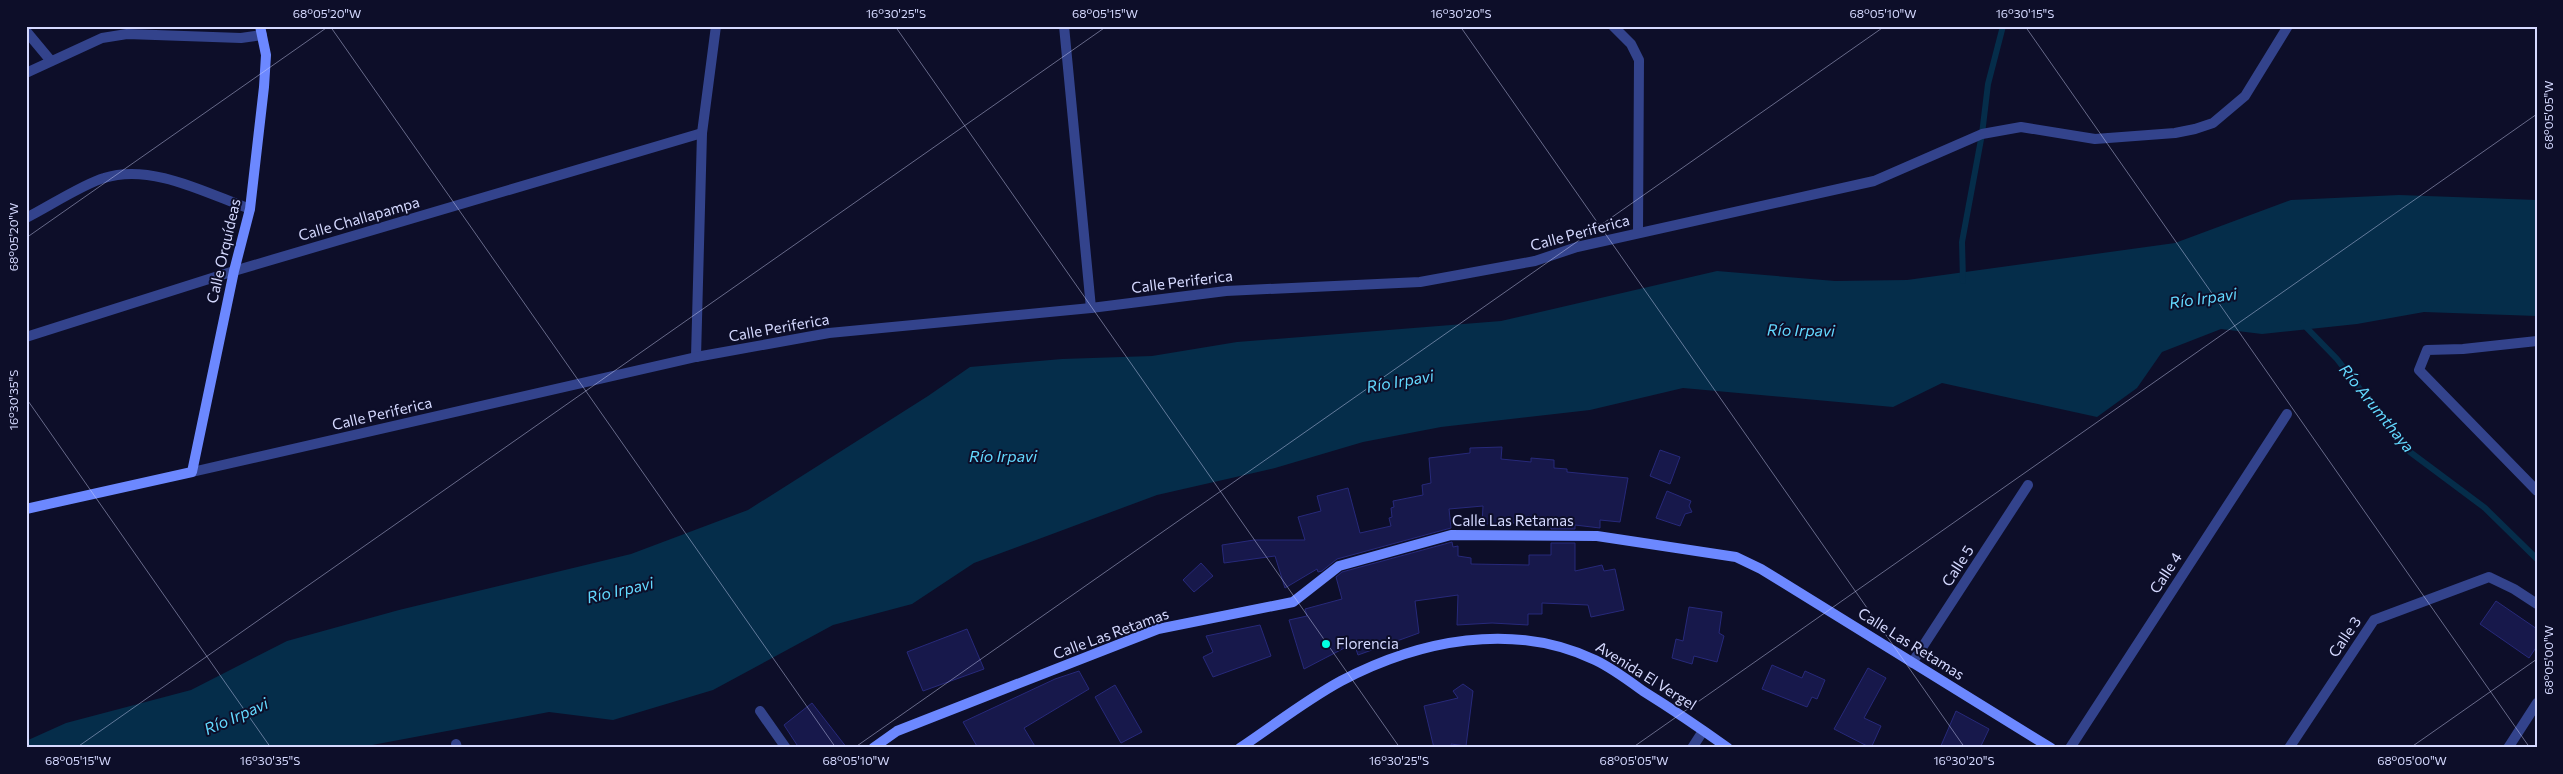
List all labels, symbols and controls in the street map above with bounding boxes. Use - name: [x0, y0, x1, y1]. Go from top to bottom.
- text: 68°05'20"W: [293, 6, 361, 20]
- text: 16°30'25"S: [866, 6, 926, 20]
- text: 68°05'15"W: [1072, 6, 1138, 20]
- text: 16°30'20"S: [1430, 6, 1492, 20]
- text: 68°05'10"W: [1850, 6, 1917, 20]
- text: 16°30'15"S: [1996, 6, 2054, 20]
- text: 68°05'05"W: [2541, 81, 2555, 149]
- street label: Calle Challapampa: [296, 192, 421, 244]
- street label: Calle Orquídeas: [202, 197, 244, 305]
- text: 68°05'20"W: [6, 203, 20, 271]
- street label: Calle Periferica: [1528, 210, 1631, 254]
- street label: Calle Periferica: [1130, 266, 1234, 296]
- water label: Río Irpavi: [2168, 283, 2239, 312]
- street label: Calle Periferica: [727, 309, 831, 345]
- water label: Río Irpavi: [1767, 319, 1836, 340]
- water label: Río Arumthaya: [2336, 360, 2419, 456]
- water label: Río Irpavi: [1365, 365, 1436, 396]
- text: 16°30'35"S: [6, 370, 20, 430]
- street label: Calle Periferica: [330, 393, 434, 433]
- water label: Río Irpavi: [969, 446, 1038, 465]
- street label: Calle Las Retamas: [1452, 511, 1574, 529]
- street label: Calle 5: [1937, 542, 1977, 589]
- street label: Calle 4: [2145, 548, 2185, 596]
- water label: Río Irpavi: [585, 572, 656, 606]
- street label: Calle Las Retamas: [1855, 603, 1968, 683]
- street label: Calle Las Retamas: [1050, 604, 1171, 662]
- street label: Calle 3: [2324, 613, 2364, 660]
- text: 68°05'00"W: [2541, 625, 2555, 695]
- place label: Florencia: [1336, 634, 1399, 652]
- street label: Avenida El Vergel: [1593, 637, 1700, 713]
- marker: Florencia: [1320, 638, 1332, 650]
- water label: Río Irpavi: [201, 693, 272, 738]
- text: 68°05'15"W: [45, 753, 111, 767]
- text: 16°30'35"S: [240, 753, 300, 767]
- text: 68°05'10"W: [823, 753, 890, 767]
- text: 16°30'25"S: [1369, 753, 1429, 767]
- text: 68°05'05"W: [1600, 753, 1668, 767]
- text: 16°30'20"S: [1933, 753, 1995, 767]
- text: 68°05'00"W: [2377, 753, 2447, 767]

